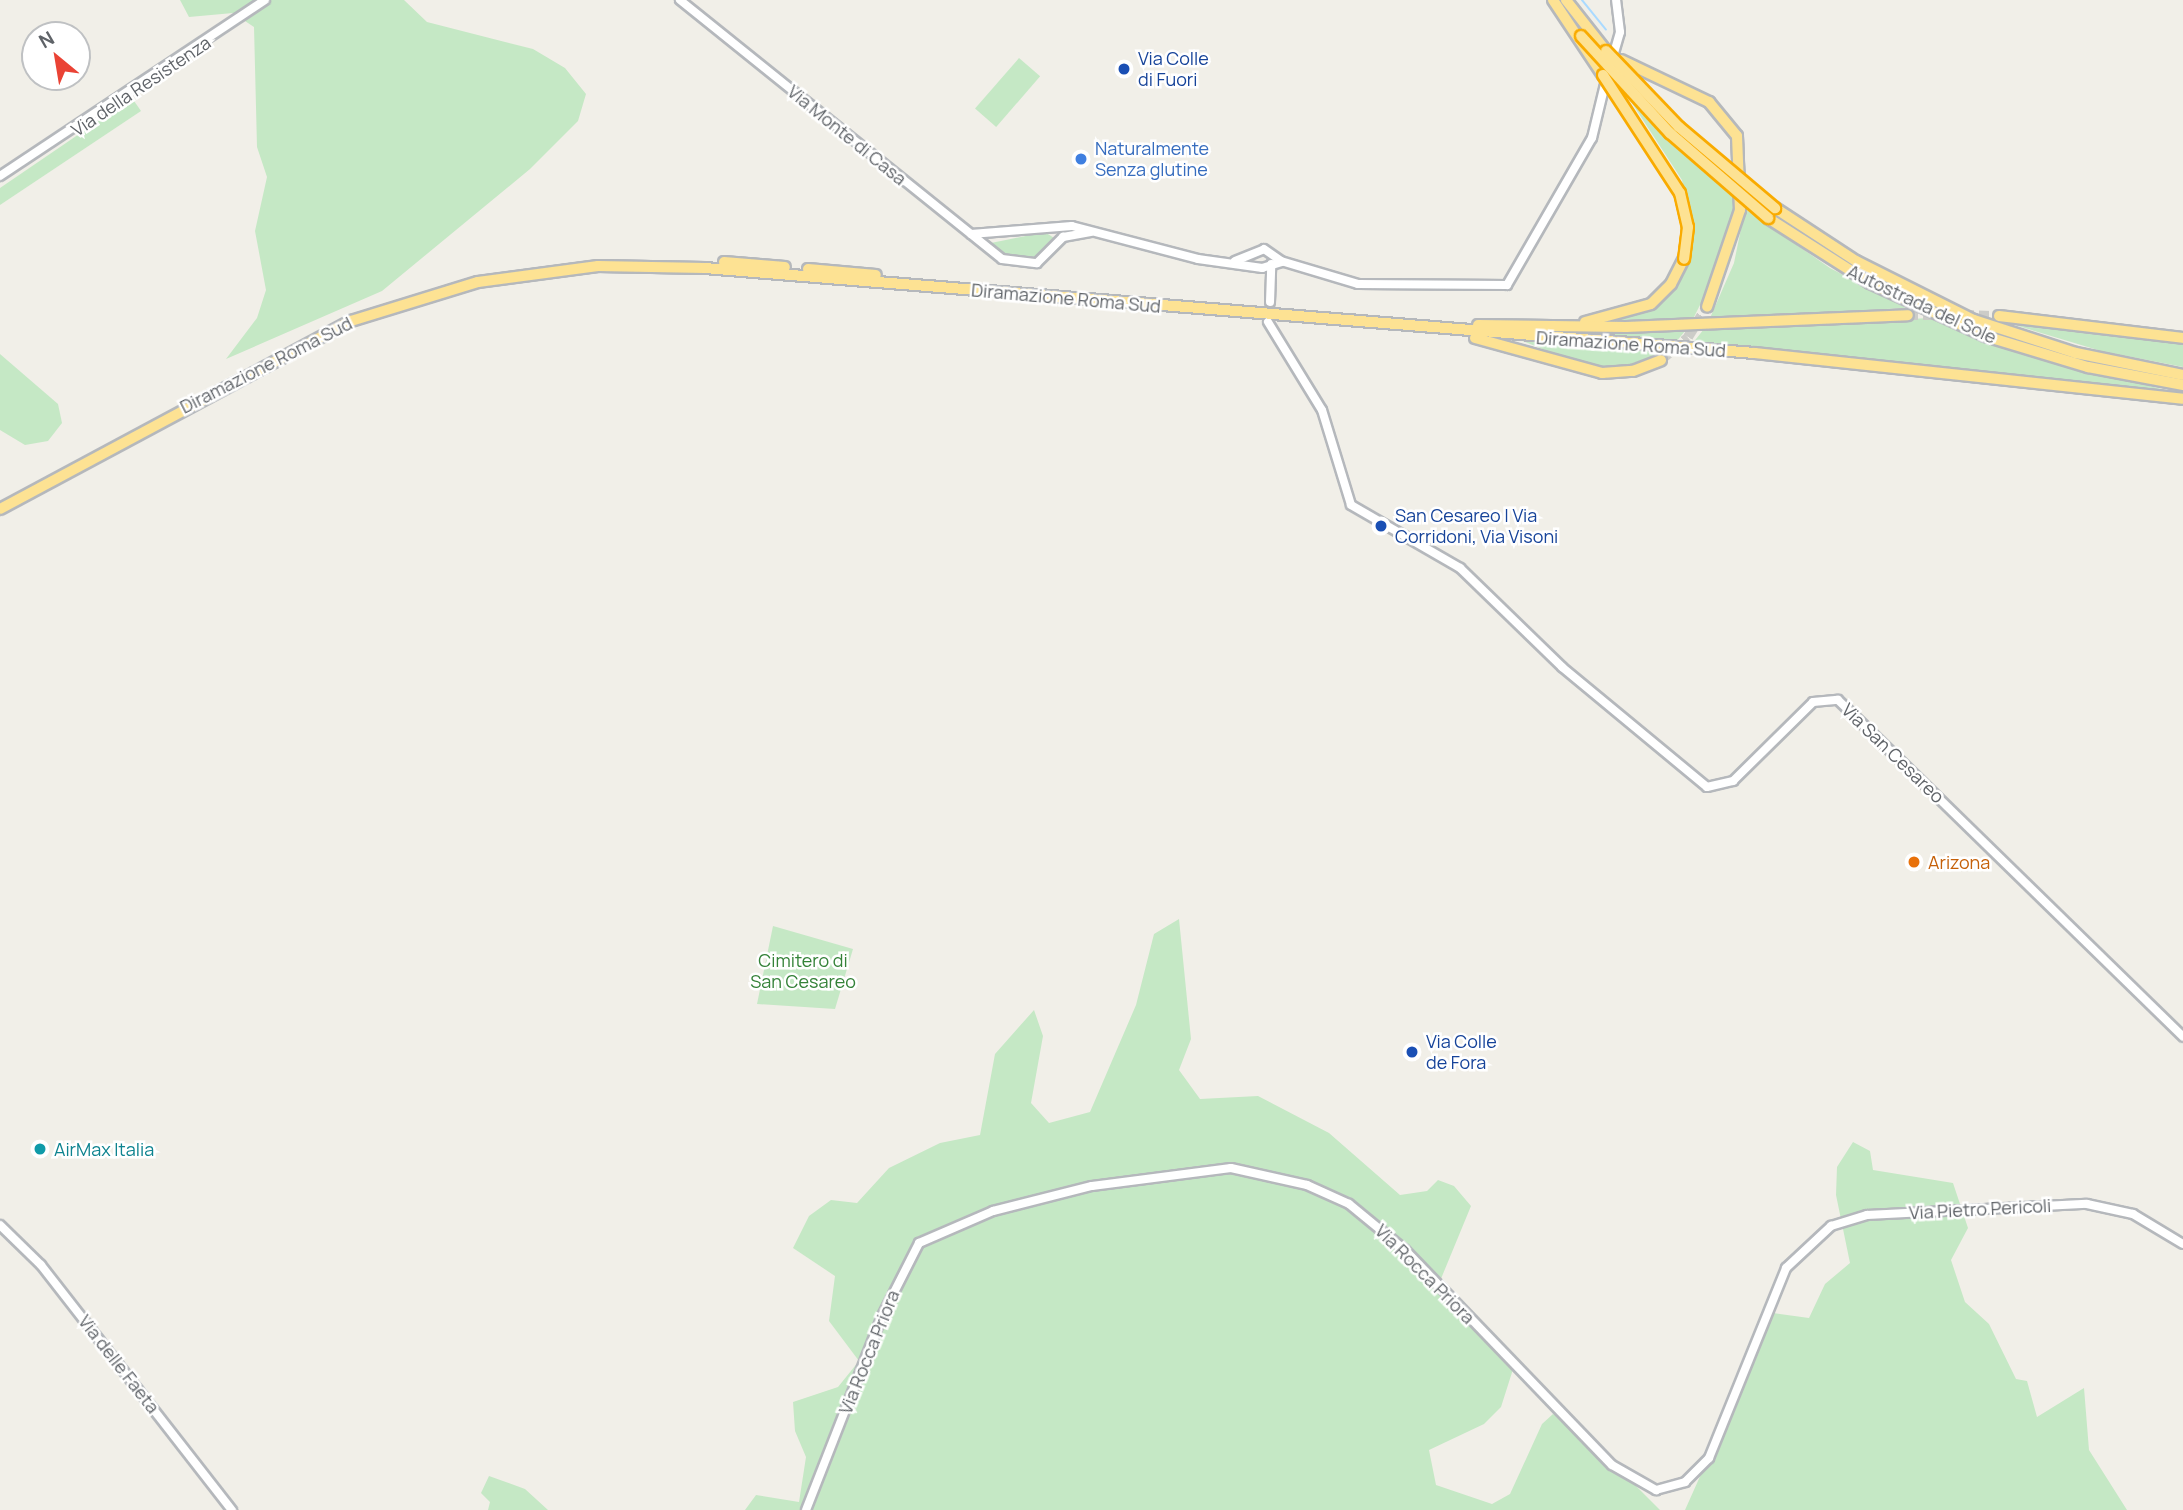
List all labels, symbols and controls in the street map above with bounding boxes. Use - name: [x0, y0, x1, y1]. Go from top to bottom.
- north arrow: [21, 21, 91, 91]
- text: N: [34, 25, 59, 54]
- street label: Via della Resistenza: [67, 31, 215, 141]
- place label: Via Colle di Fuori: [1138, 48, 1209, 90]
- marker: Via Colle di Fuori: [1116, 61, 1132, 77]
- street label: Via Monte di Casa: [783, 80, 911, 190]
- place label: Naturalmente Senza glutine: [1095, 138, 1209, 180]
- marker: Naturalmente Senza glutine: [1073, 151, 1089, 167]
- street label: Autostrada del Sole: [1844, 260, 2000, 348]
- street label: Diramazione Roma Sud: [970, 279, 1162, 317]
- street label: Diramazione Roma Sud: [176, 312, 356, 418]
- street label: Diramazione Roma Sud: [1535, 327, 1727, 361]
- place label: San Cesareo | Via Corridoni, Via Visoni: [1395, 505, 1558, 548]
- marker: San Cesareo | Via Corridoni, Via Visoni: [1373, 518, 1389, 534]
- street label: Via San Cesareo: [1837, 699, 1949, 807]
- place label: Arizona: [1928, 851, 1990, 873]
- marker: Arizona: [1906, 854, 1922, 870]
- park label: Cimitero di San Cesareo: [750, 950, 856, 992]
- place label: Via Colle de Fora: [1426, 1031, 1497, 1074]
- marker: Via Colle de Fora: [1404, 1044, 1420, 1060]
- place label: AirMax Italia: [54, 1138, 154, 1160]
- marker: AirMax Italia: [32, 1141, 48, 1157]
- street label: Via Pietro Pericoli: [1908, 1194, 2052, 1224]
- street label: Via Rocca Priora: [1371, 1220, 1479, 1328]
- street label: Via Rocca Priora: [834, 1287, 904, 1417]
- street label: Via delle Faeta: [74, 1311, 164, 1417]

